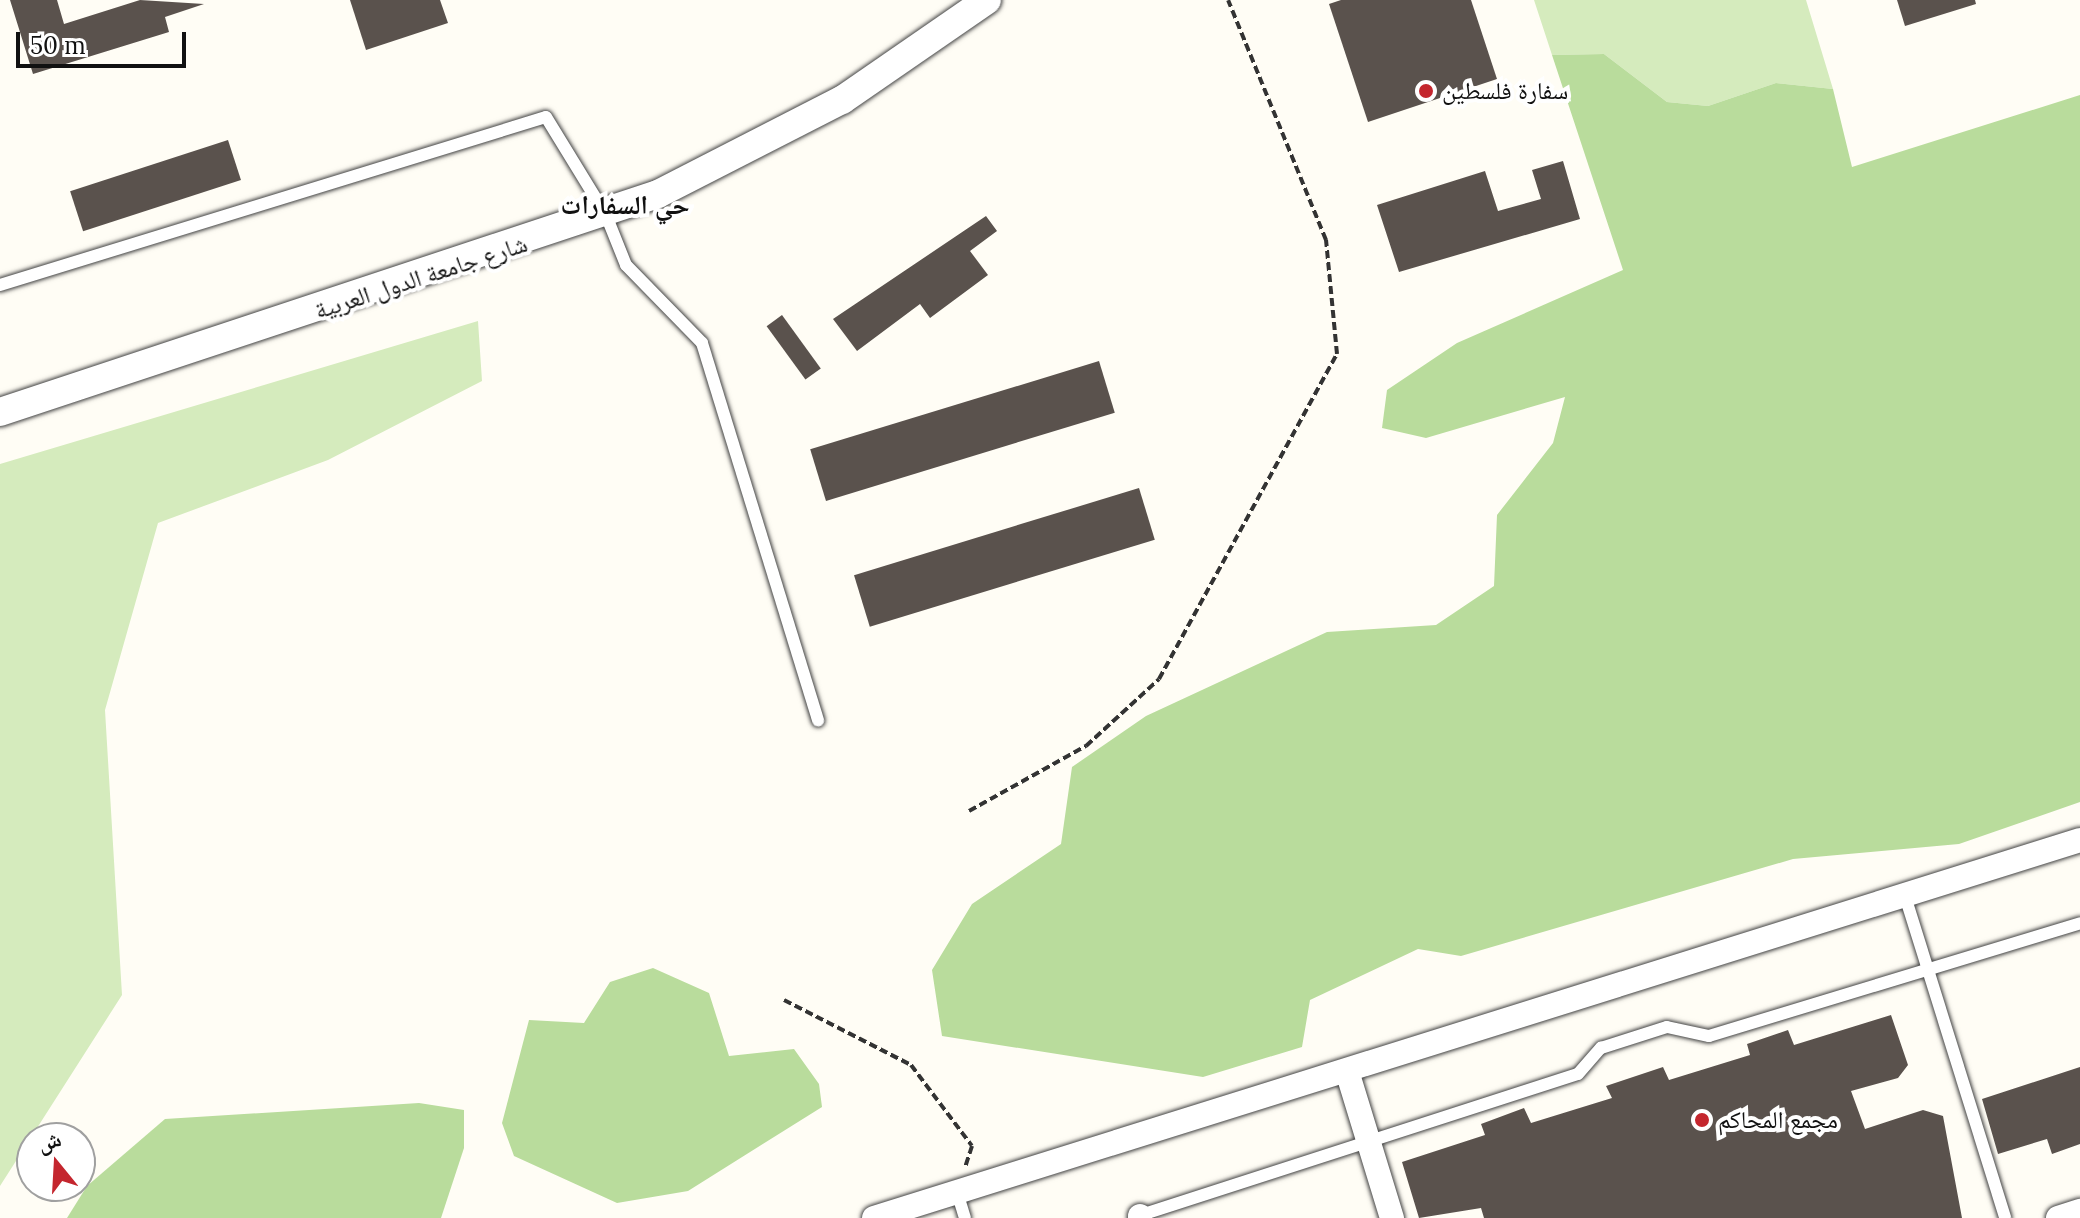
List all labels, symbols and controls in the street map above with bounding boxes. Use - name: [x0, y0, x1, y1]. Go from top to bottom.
- scale bar: [20, 16, 190, 66]
- text: 50 m: [30, 30, 86, 61]
- place label: سفارة فلسطين: [1442, 77, 1568, 105]
- marker: سفارة فلسطين: [1417, 82, 1435, 100]
- district label: حي السفارات: [560, 189, 690, 221]
- street label: شارع جامعة الدول العربية: [311, 229, 531, 325]
- place label: مجمع المحاكم: [1718, 1106, 1838, 1134]
- marker: مجمع المحاكم: [1693, 1111, 1711, 1129]
- north arrow: [16, 1122, 96, 1202]
- text: ش: [34, 1124, 65, 1158]

